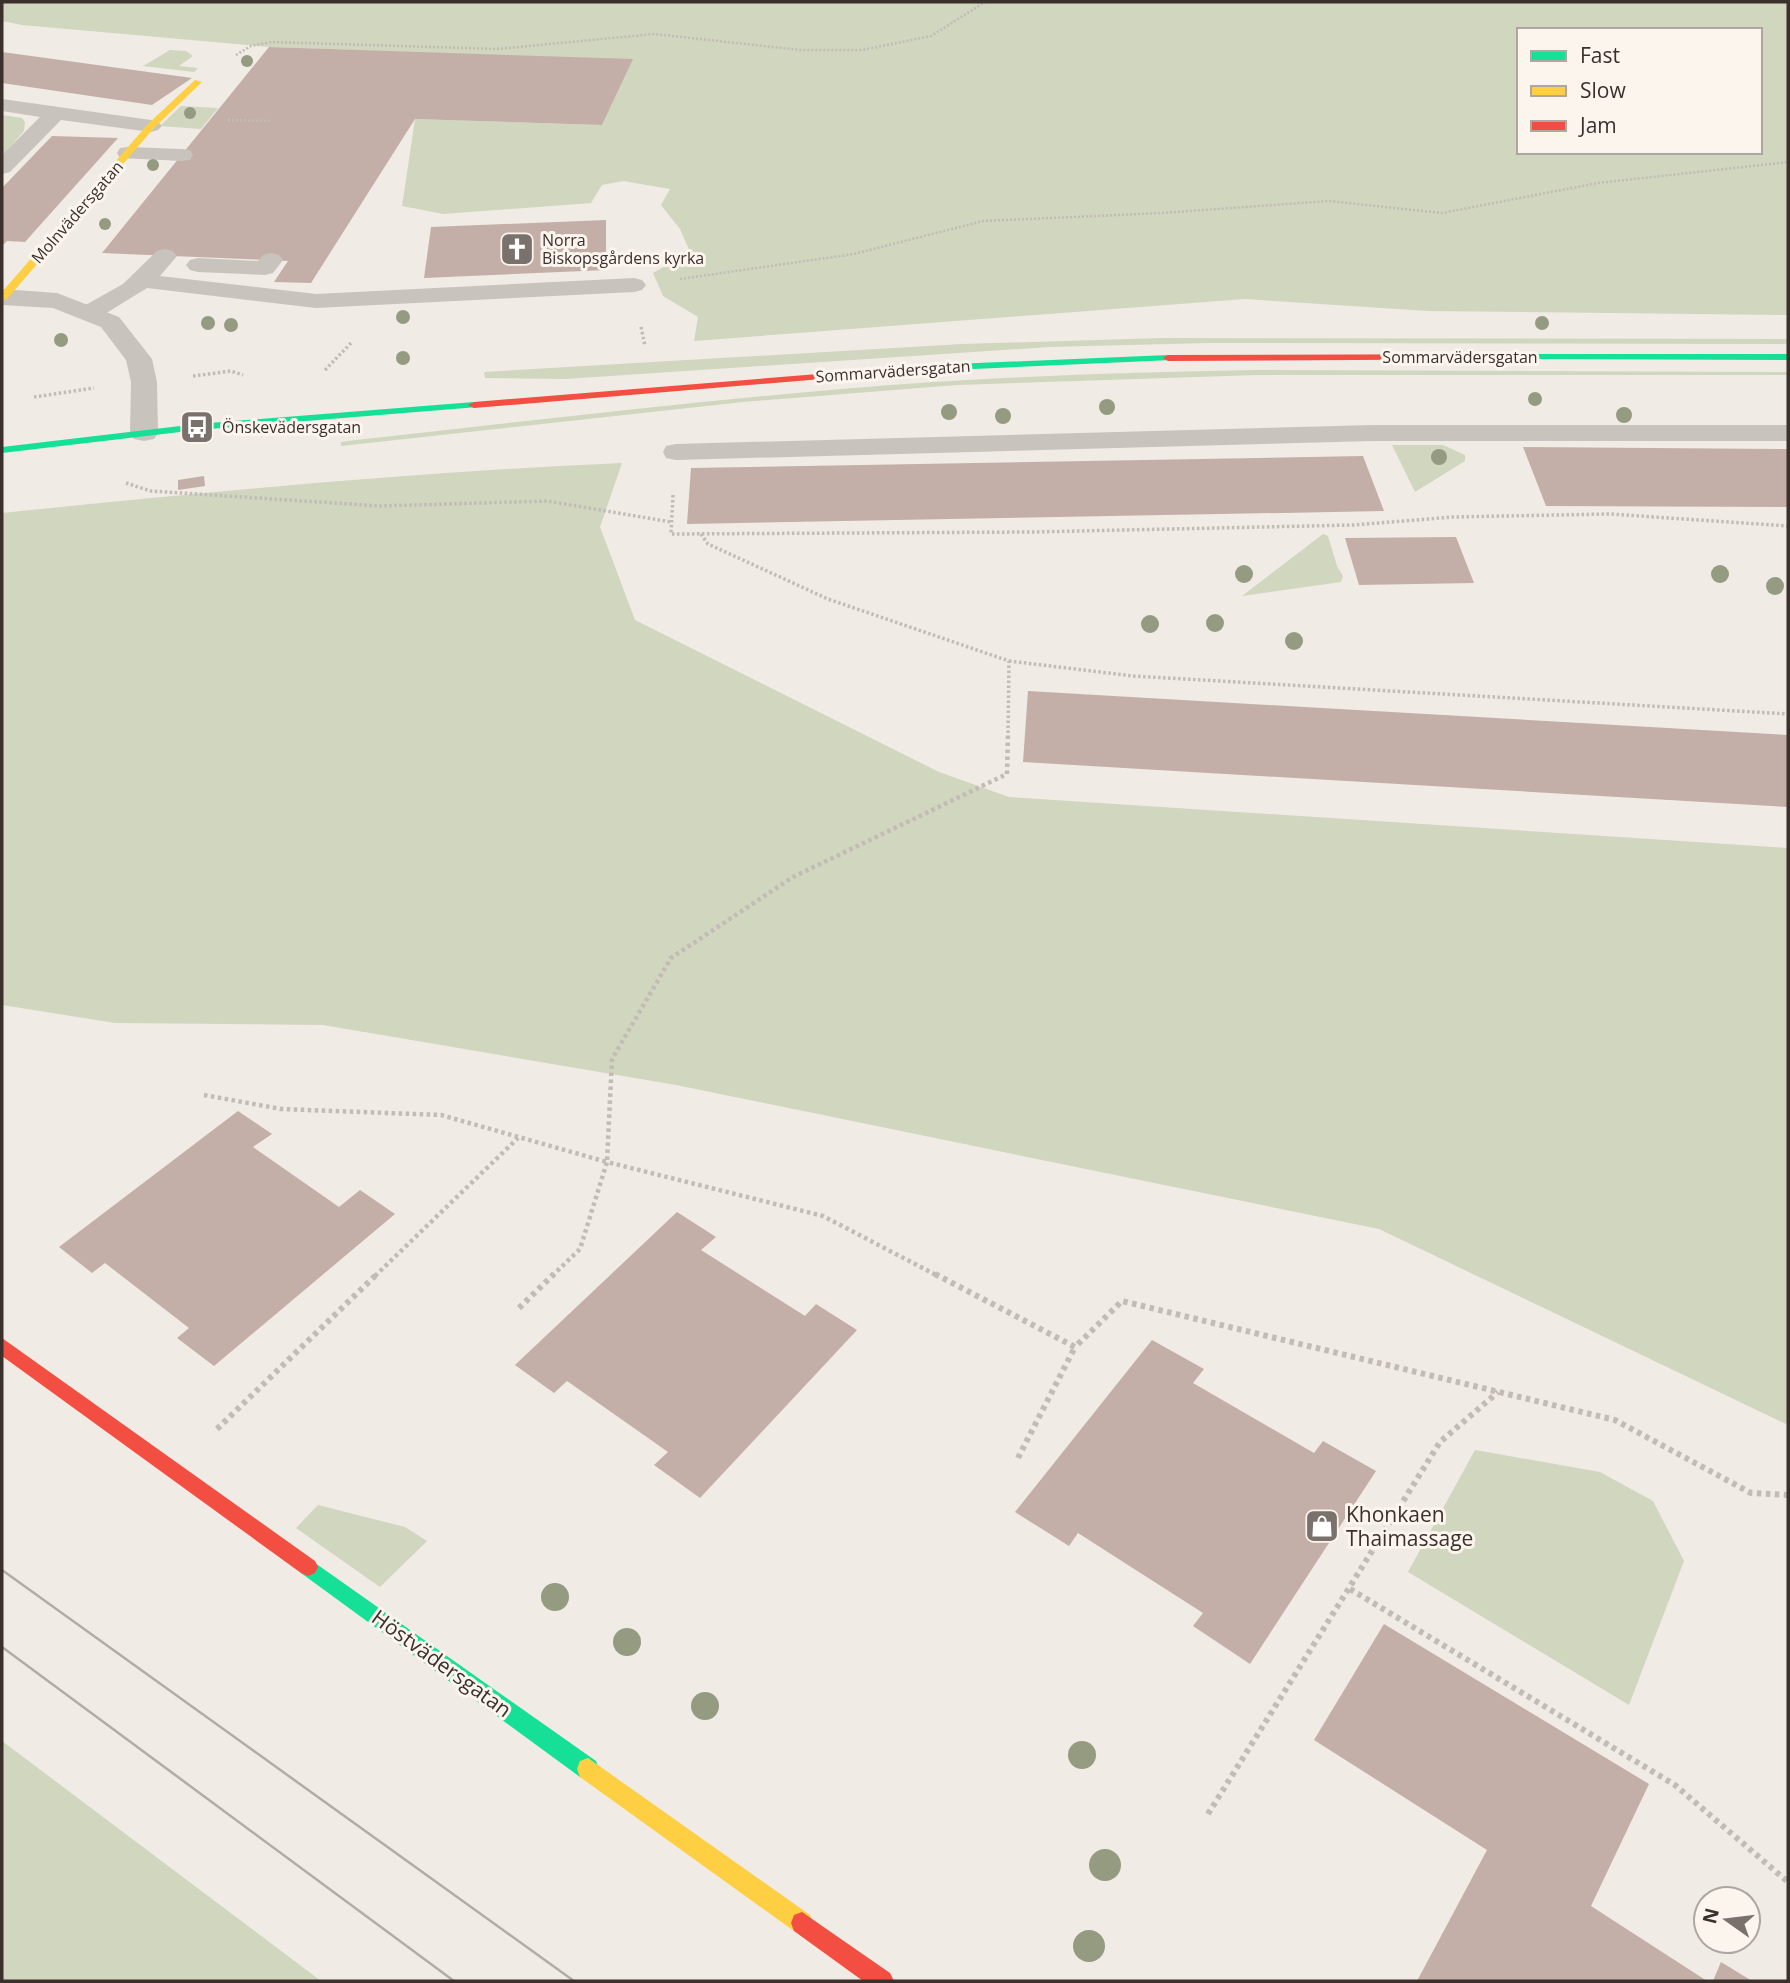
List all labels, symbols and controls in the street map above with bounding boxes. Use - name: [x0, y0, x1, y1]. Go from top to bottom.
- legend: [1517, 28, 1762, 154]
- text: Fast: [1580, 41, 1620, 69]
- text: Slow: [1580, 76, 1626, 104]
- text: Jam: [1578, 111, 1617, 139]
- street label: Molnvädersgatan: [26, 156, 128, 268]
- place label: Norra Biskopsgårdens kyrka: [542, 229, 704, 269]
- church icon: Norra Biskopsgårdens kyrka: [498, 230, 536, 268]
- street label: Sommarvädersgatan: [1382, 346, 1538, 368]
- street label: Sommarvädersgatan: [815, 355, 971, 387]
- bus stop icon: Önskevädersgatan: [178, 408, 216, 446]
- place label: Önskevädersgatan: [222, 416, 361, 438]
- place label: Khonkaen Thaimassage: [1346, 1500, 1473, 1552]
- shop icon: Khonkaen Thaimassage: [1303, 1507, 1341, 1545]
- street label: Höstvädersgatan: [367, 1603, 517, 1723]
- north arrow: [1692, 1885, 1762, 1955]
- text: N: [1696, 1905, 1725, 1927]

